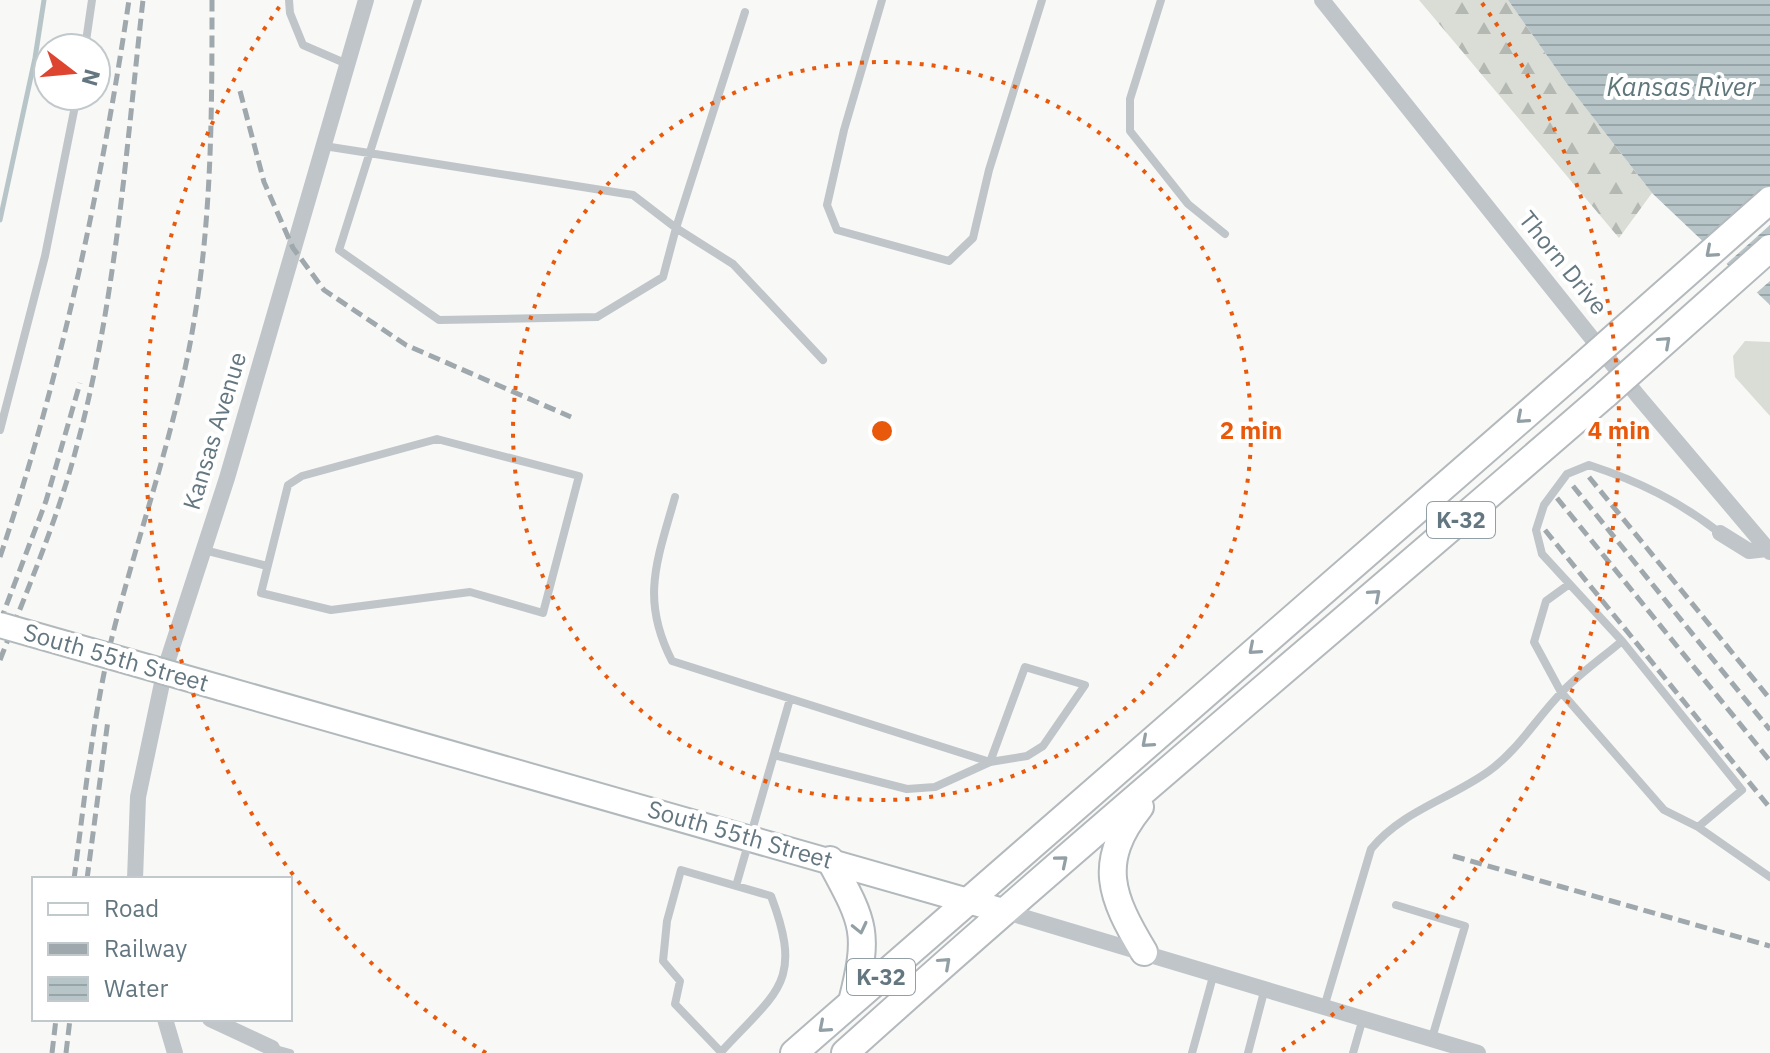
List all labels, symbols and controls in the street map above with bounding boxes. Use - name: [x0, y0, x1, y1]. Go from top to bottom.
- north arrow: [32, 32, 112, 112]
- text: N: [76, 66, 108, 89]
- water label: Kansas River: [1607, 69, 1757, 103]
- street label: Thorn Drive: [1512, 204, 1615, 321]
- one-way arrow: [1706, 242, 1721, 257]
- one-way arrow: [1655, 337, 1670, 352]
- street label: Kansas Avenue: [175, 348, 253, 513]
- one-way arrow: [1516, 408, 1531, 423]
- text: 2 min: [1220, 414, 1282, 446]
- text: 4 min: [1588, 414, 1650, 446]
- centre of rings: [868, 417, 896, 445]
- road number: K-32: [1427, 502, 1495, 538]
- one-way arrow: [1366, 590, 1381, 605]
- street label: South 55th Street: [20, 615, 213, 699]
- one-way arrow: [1248, 639, 1263, 654]
- one-way arrow: [1141, 733, 1156, 747]
- street label: South 55th Street: [644, 792, 837, 876]
- one-way arrow: [1053, 856, 1067, 871]
- legend: [32, 877, 292, 1021]
- text: Road: [104, 892, 159, 924]
- one-way arrow: [851, 921, 868, 935]
- text: Railway: [104, 932, 187, 964]
- road number: K-32: [847, 959, 915, 995]
- one-way arrow: [935, 959, 950, 973]
- text: Water: [104, 972, 168, 1004]
- one-way arrow: [819, 1017, 834, 1031]

